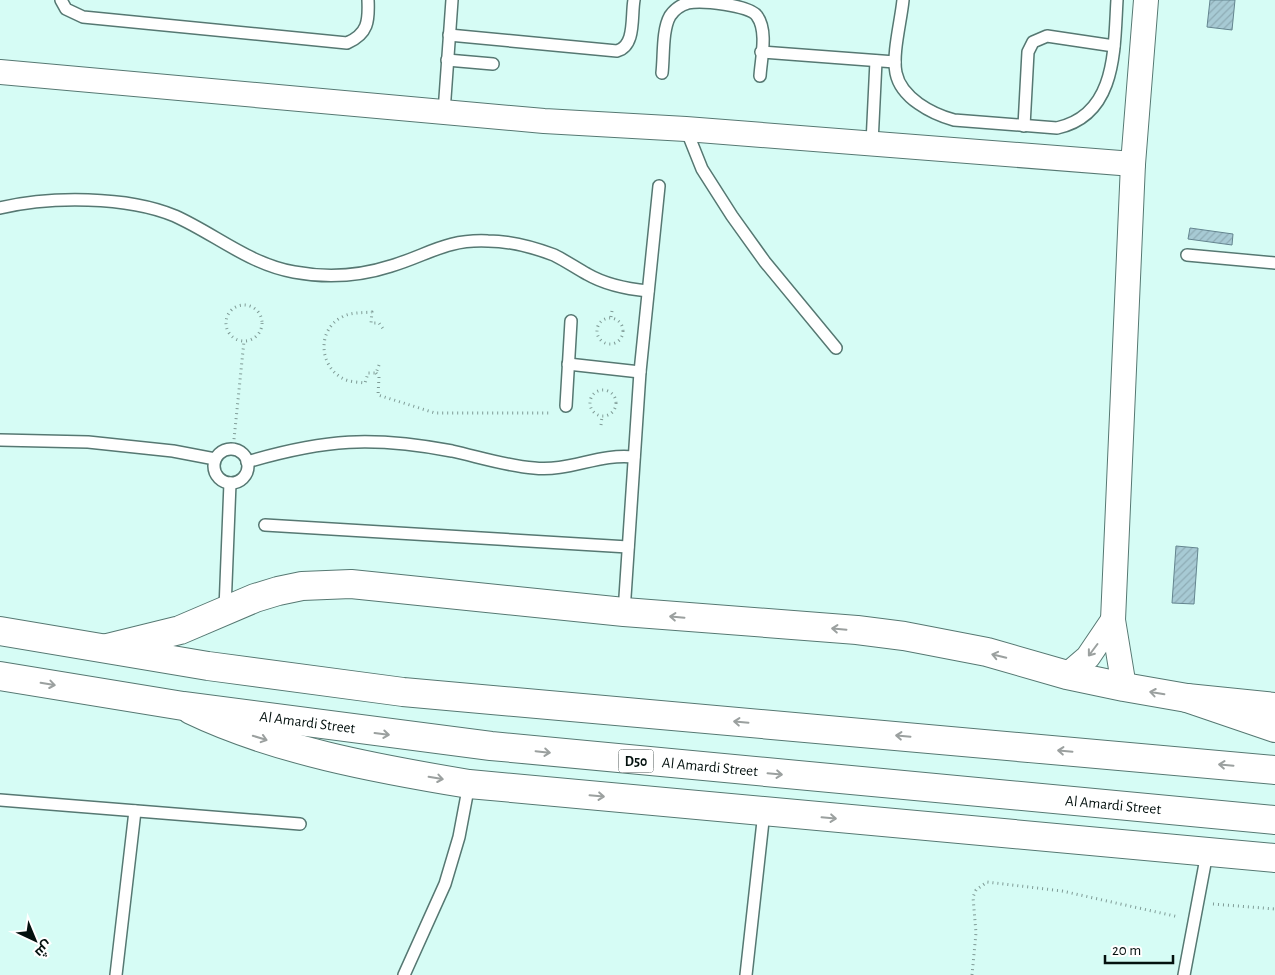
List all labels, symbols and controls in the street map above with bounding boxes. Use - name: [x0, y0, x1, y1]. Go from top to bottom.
- one-way arrow: [669, 612, 685, 622]
- one-way arrow: [831, 624, 847, 634]
- one-way arrow: [1088, 643, 1098, 657]
- one-way arrow: [992, 650, 1008, 660]
- one-way arrow: [40, 680, 56, 690]
- one-way arrow: [1150, 687, 1166, 697]
- street label: Al Amardi Street: [259, 709, 356, 736]
- one-way arrow: [733, 717, 749, 726]
- one-way arrow: [374, 729, 390, 739]
- one-way arrow: [895, 731, 911, 741]
- one-way arrow: [252, 734, 268, 743]
- one-way arrow: [1057, 746, 1073, 756]
- one-way arrow: [535, 747, 551, 757]
- road number: D50: [618, 749, 654, 772]
- street label: Al Amardi Street: [661, 755, 759, 779]
- one-way arrow: [1219, 761, 1235, 770]
- one-way arrow: [767, 770, 783, 779]
- one-way arrow: [427, 774, 443, 784]
- one-way arrow: [589, 791, 605, 801]
- street label: Al Amardi Street: [1065, 793, 1162, 817]
- one-way arrow: [820, 813, 836, 822]
- north arrow: [10, 915, 60, 965]
- scale bar: [1105, 932, 1172, 964]
- text: ش: [31, 937, 56, 961]
- text: 20 m: [1112, 943, 1141, 958]

